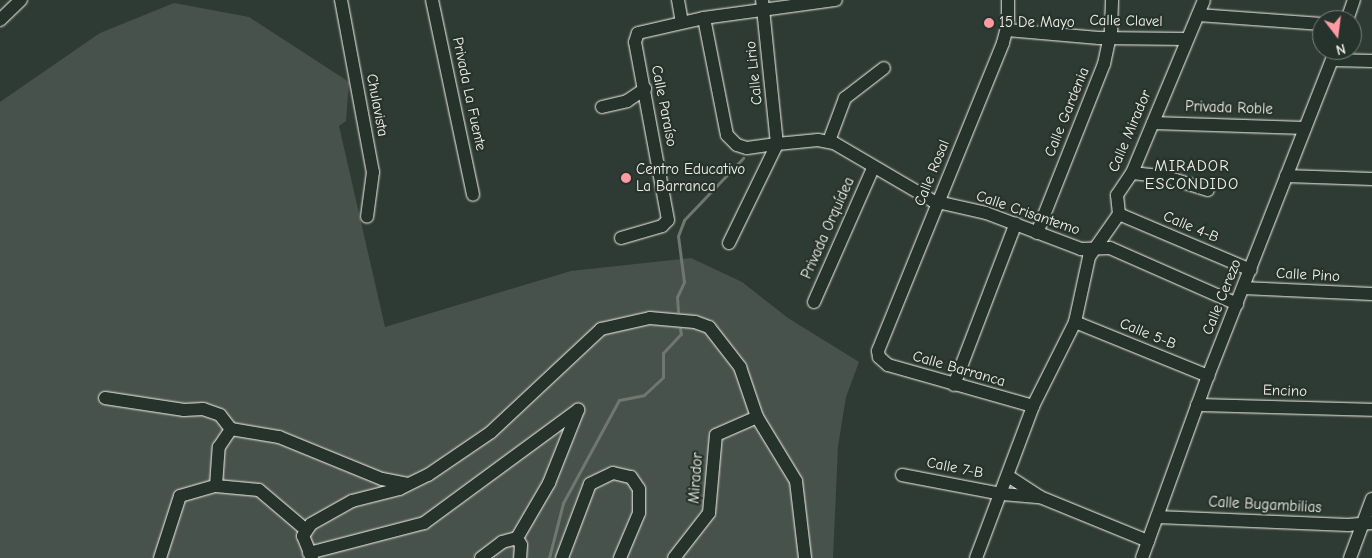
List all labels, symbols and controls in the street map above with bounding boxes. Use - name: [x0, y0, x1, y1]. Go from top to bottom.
- north arrow: [1312, 10, 1362, 60]
- street label: Calle Clavel: [1089, 11, 1163, 31]
- place label: 15 De Mayo: [999, 14, 1075, 32]
- marker: 15 De Mayo: [983, 17, 995, 29]
- street label: Privada La Fuente: [448, 36, 490, 152]
- street label: Calle Lirio: [742, 40, 766, 106]
- text: N: [1334, 40, 1347, 58]
- street label: Calle Paraíso: [647, 64, 681, 148]
- street label: Calle Gardenia: [1041, 65, 1093, 159]
- street label: Chulavista: [362, 72, 392, 138]
- street label: Calle Mirador: [1105, 87, 1155, 175]
- street label: Privada Roble: [1185, 97, 1273, 119]
- street label: Calle Rosal: [911, 137, 953, 209]
- district label: MIRADOR ESCONDIDO: [1144, 156, 1240, 194]
- place label: Centro Educativo La Barranca: [636, 160, 745, 195]
- marker: Centro Educativo La Barranca: [620, 172, 632, 184]
- street label: Privada Orquídea: [798, 174, 858, 282]
- street label: Calle Crisantemo: [974, 187, 1082, 239]
- street label: Calle 4-B: [1160, 207, 1222, 247]
- street label: Calle Cerezo: [1199, 257, 1245, 337]
- street label: Calle Pino: [1276, 264, 1340, 286]
- street label: Calle 5-B: [1117, 315, 1179, 353]
- street label: Calle Barranca: [911, 347, 1007, 391]
- street label: Encino: [1263, 381, 1307, 401]
- street label: Mirador: [685, 452, 707, 504]
- street label: Calle 7-B: [925, 454, 985, 482]
- street label: Calle Bugambilias: [1208, 493, 1322, 517]

